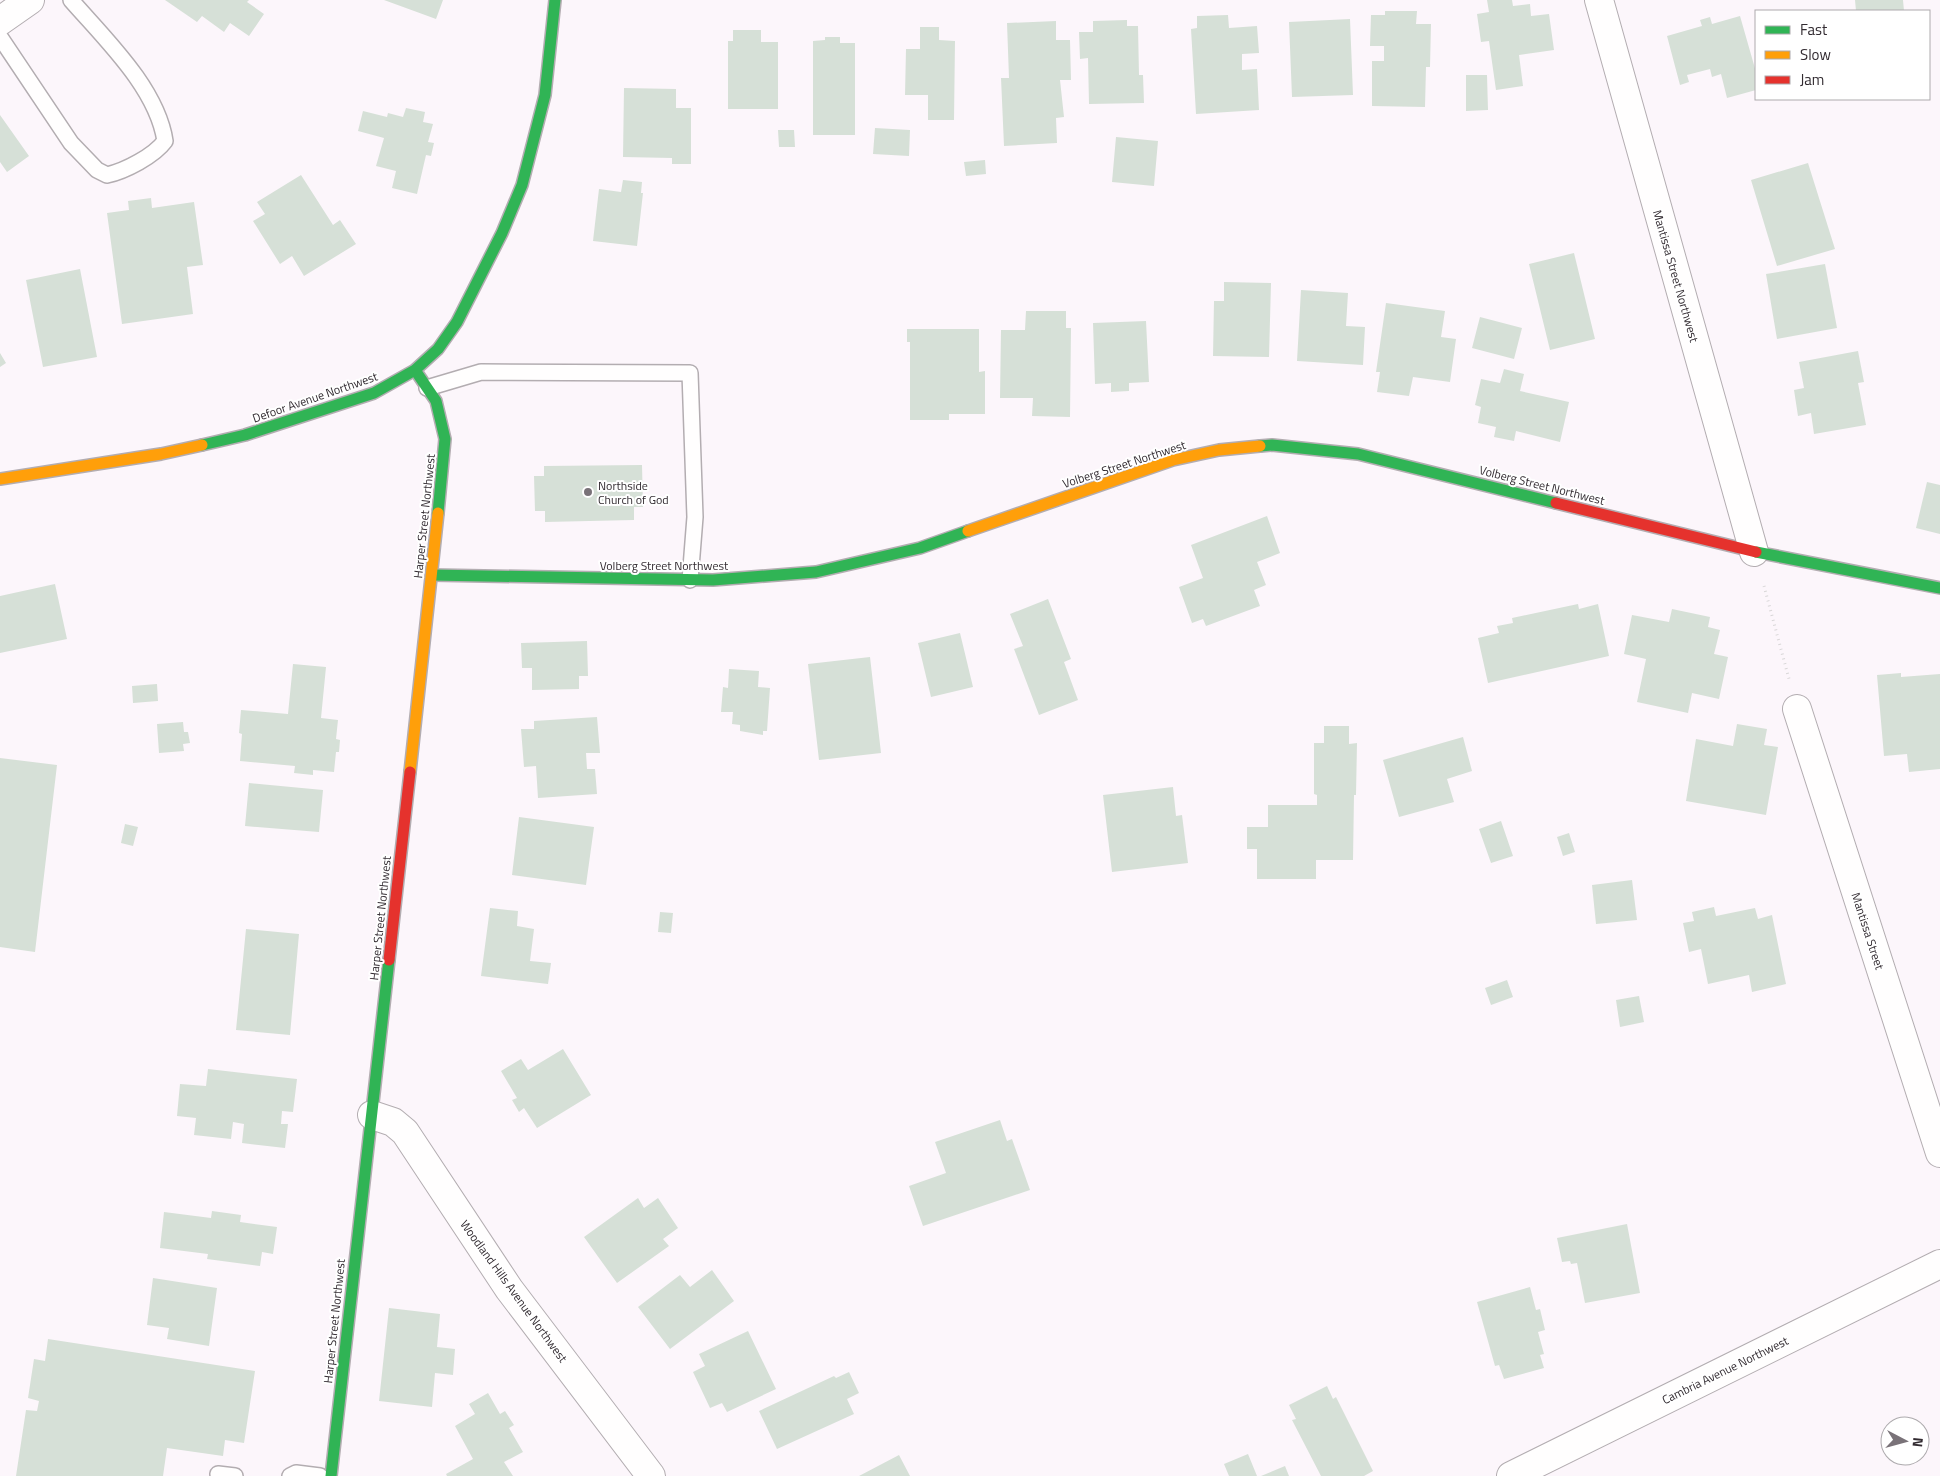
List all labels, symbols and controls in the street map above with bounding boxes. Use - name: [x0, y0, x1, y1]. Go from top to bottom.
- legend: [1755, 10, 1930, 100]
- text: Fast: [1800, 18, 1828, 41]
- text: Slow: [1800, 43, 1831, 66]
- text: Jam: [1800, 68, 1824, 91]
- street label: Mantissa Street Northwest: [1648, 208, 1704, 345]
- street label: Defoor Avenue Northwest: [250, 366, 381, 427]
- street label: Volberg Street Northwest: [1060, 435, 1189, 493]
- street label: Harper Street Northwest: [408, 452, 440, 579]
- street label: Volberg Street Northwest: [1477, 460, 1607, 510]
- place label: Northside Church of God: [598, 476, 669, 509]
- marker: Northside Church of God: [582, 486, 594, 498]
- street label: Volberg Street Northwest: [600, 556, 729, 575]
- street label: Harper Street Northwest: [364, 854, 396, 981]
- street label: Mantissa Street: [1847, 890, 1890, 973]
- street label: Woodland Hills Avenue Northwest: [456, 1216, 573, 1367]
- street label: Harper Street Northwest: [318, 1257, 350, 1384]
- street label: Cambria Avenue Northwest: [1659, 1331, 1792, 1409]
- north arrow: [1880, 1416, 1930, 1466]
- text: N: [1907, 1436, 1929, 1448]

